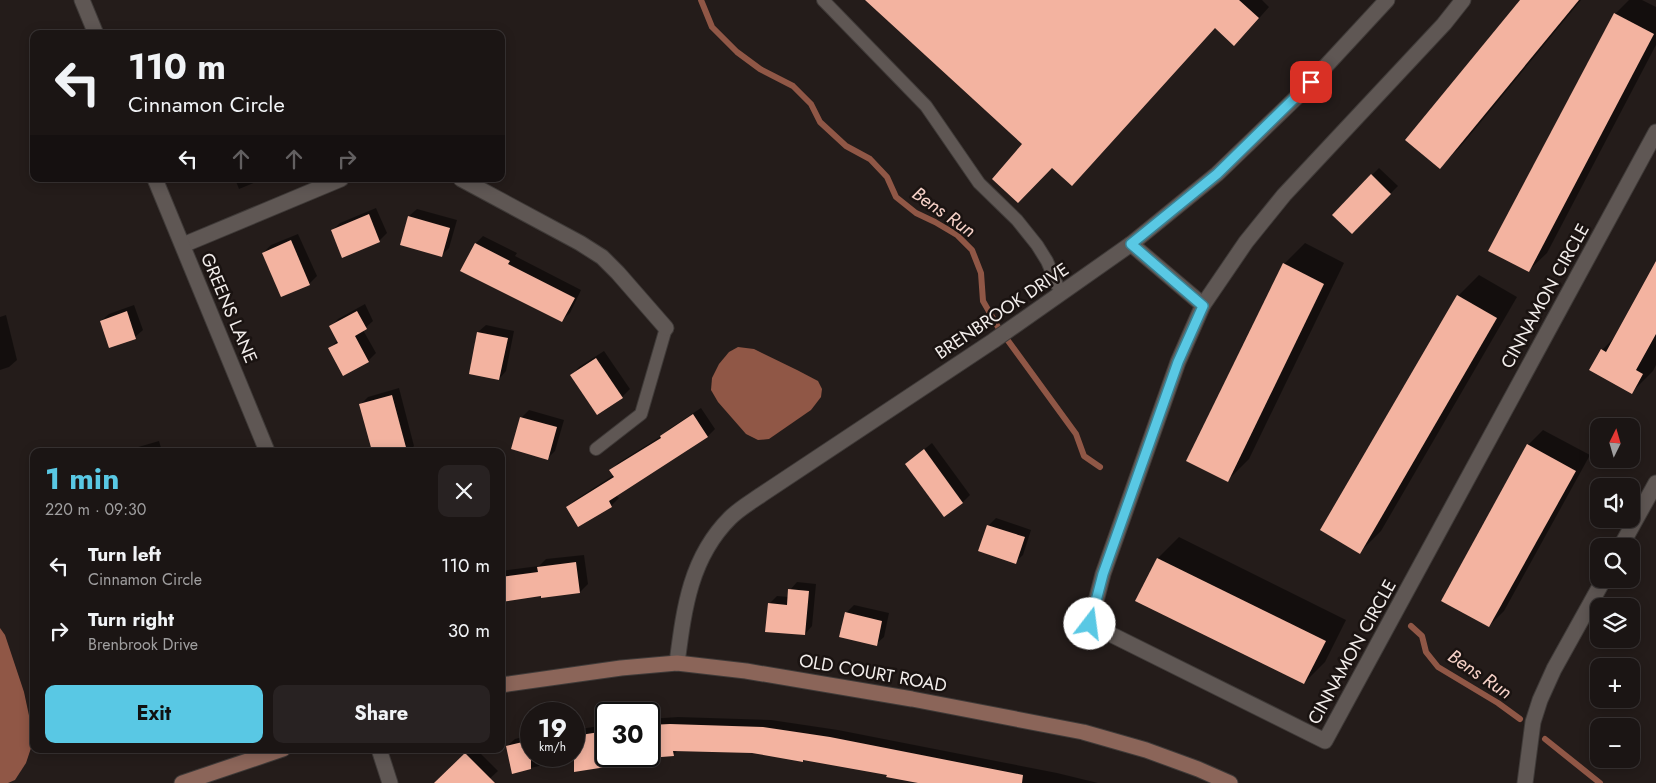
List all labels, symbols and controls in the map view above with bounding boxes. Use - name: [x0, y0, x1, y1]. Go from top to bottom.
- text: 110 m: [128, 42, 226, 92]
- icon: left: [45, 50, 110, 115]
- pin: [1290, 61, 1332, 103]
- icon: arrive: [1297, 68, 1325, 96]
- text: Cinnamon Circle: [128, 88, 285, 120]
- icon: left: [174, 145, 202, 173]
- icon: ahead: [227, 145, 255, 173]
- icon: ahead: [280, 145, 308, 173]
- icon: right: [333, 145, 361, 173]
- water label: Bens Run: [907, 180, 981, 244]
- street label: CINNAMON CIRCLE: [1494, 219, 1596, 373]
- street label: GREENS LANE: [194, 249, 264, 367]
- street label: BRENBROOK DRIVE: [930, 256, 1074, 366]
- north arrow: [1590, 418, 1640, 468]
- map controls: [1590, 418, 1640, 768]
- text: 1 min: [45, 457, 119, 500]
- button: close: [438, 465, 490, 517]
- button: sound: [1590, 478, 1640, 528]
- text: 220 m · 09:30: [45, 498, 146, 521]
- button: search: [1590, 538, 1640, 588]
- text: Turn left: [88, 541, 161, 568]
- icon: left: [45, 552, 73, 580]
- text: 110 m: [441, 552, 490, 579]
- text: Cinnamon Circle: [88, 568, 202, 591]
- street label: CINNAMON CIRCLE: [1301, 575, 1403, 729]
- position arrow: [1063, 597, 1115, 649]
- button: layers: [1590, 598, 1640, 648]
- text: Turn right: [88, 606, 174, 633]
- icon: right: [45, 617, 73, 645]
- text: 30 m: [448, 617, 490, 644]
- text: Brenbrook Drive: [88, 633, 198, 656]
- water label: Bens Run: [1442, 643, 1518, 705]
- street label: OLD COURT ROAD: [797, 647, 949, 699]
- button: +: [1590, 658, 1640, 708]
- button: Exit: [45, 685, 263, 743]
- button: Share: [273, 685, 490, 743]
- speed limit sign: 30: [595, 702, 660, 767]
- text: 19: [538, 710, 567, 746]
- button: −: [1590, 718, 1640, 768]
- text: km/h: [539, 738, 566, 756]

